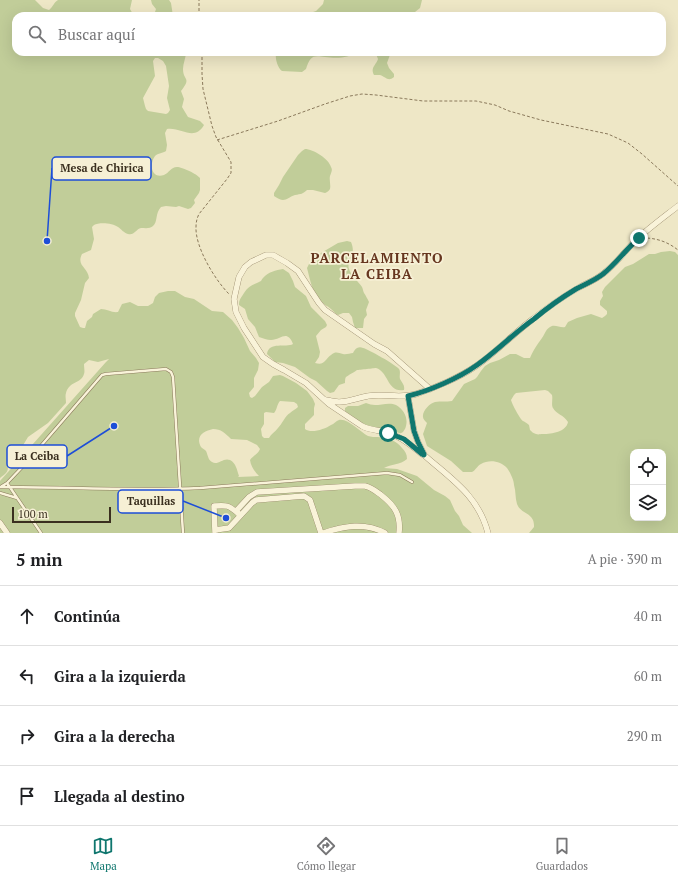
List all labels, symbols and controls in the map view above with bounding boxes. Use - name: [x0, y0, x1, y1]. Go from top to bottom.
- search box: [12, 12, 666, 56]
- icon: search: [26, 23, 48, 45]
- text: Buscar aquí: [58, 24, 135, 44]
- callout: Mesa de Chirica: [52, 157, 151, 180]
- text: Mesa de Chirica: [60, 161, 144, 175]
- route end: [630, 229, 648, 247]
- district label: PARCELAMIENTO LA CEIBA: [310, 248, 444, 283]
- route start: [379, 424, 397, 442]
- callout: La Ceiba: [7, 445, 67, 468]
- text: La Ceiba: [15, 449, 59, 463]
- map controls: [630, 449, 666, 521]
- button: locate: [630, 449, 666, 485]
- button: layers: [630, 485, 666, 521]
- callout: Taquillas: [118, 490, 183, 513]
- text: Taquillas: [127, 494, 175, 508]
- scale bar: [12, 505, 111, 524]
- text: 100 m: [18, 507, 48, 521]
- text: 5 min: [16, 548, 63, 571]
- text: A pie · 390 m: [588, 550, 662, 568]
- icon: ahead: [16, 605, 38, 627]
- text: Continúa: [54, 606, 120, 626]
- text: 40 m: [634, 607, 662, 625]
- icon: left: [16, 665, 38, 687]
- text: Gira a la izquierda: [54, 666, 186, 686]
- text: 60 m: [634, 667, 662, 685]
- icon: right: [16, 725, 38, 747]
- text: Gira a la derecha: [54, 726, 175, 746]
- text: 290 m: [627, 727, 662, 745]
- icon: arrive: [16, 785, 38, 807]
- text: Llegada al destino: [54, 786, 185, 806]
- tab: Mapa: [90, 835, 117, 873]
- tab: Cómo llegar: [297, 835, 356, 873]
- tab: Guardados: [536, 835, 588, 873]

